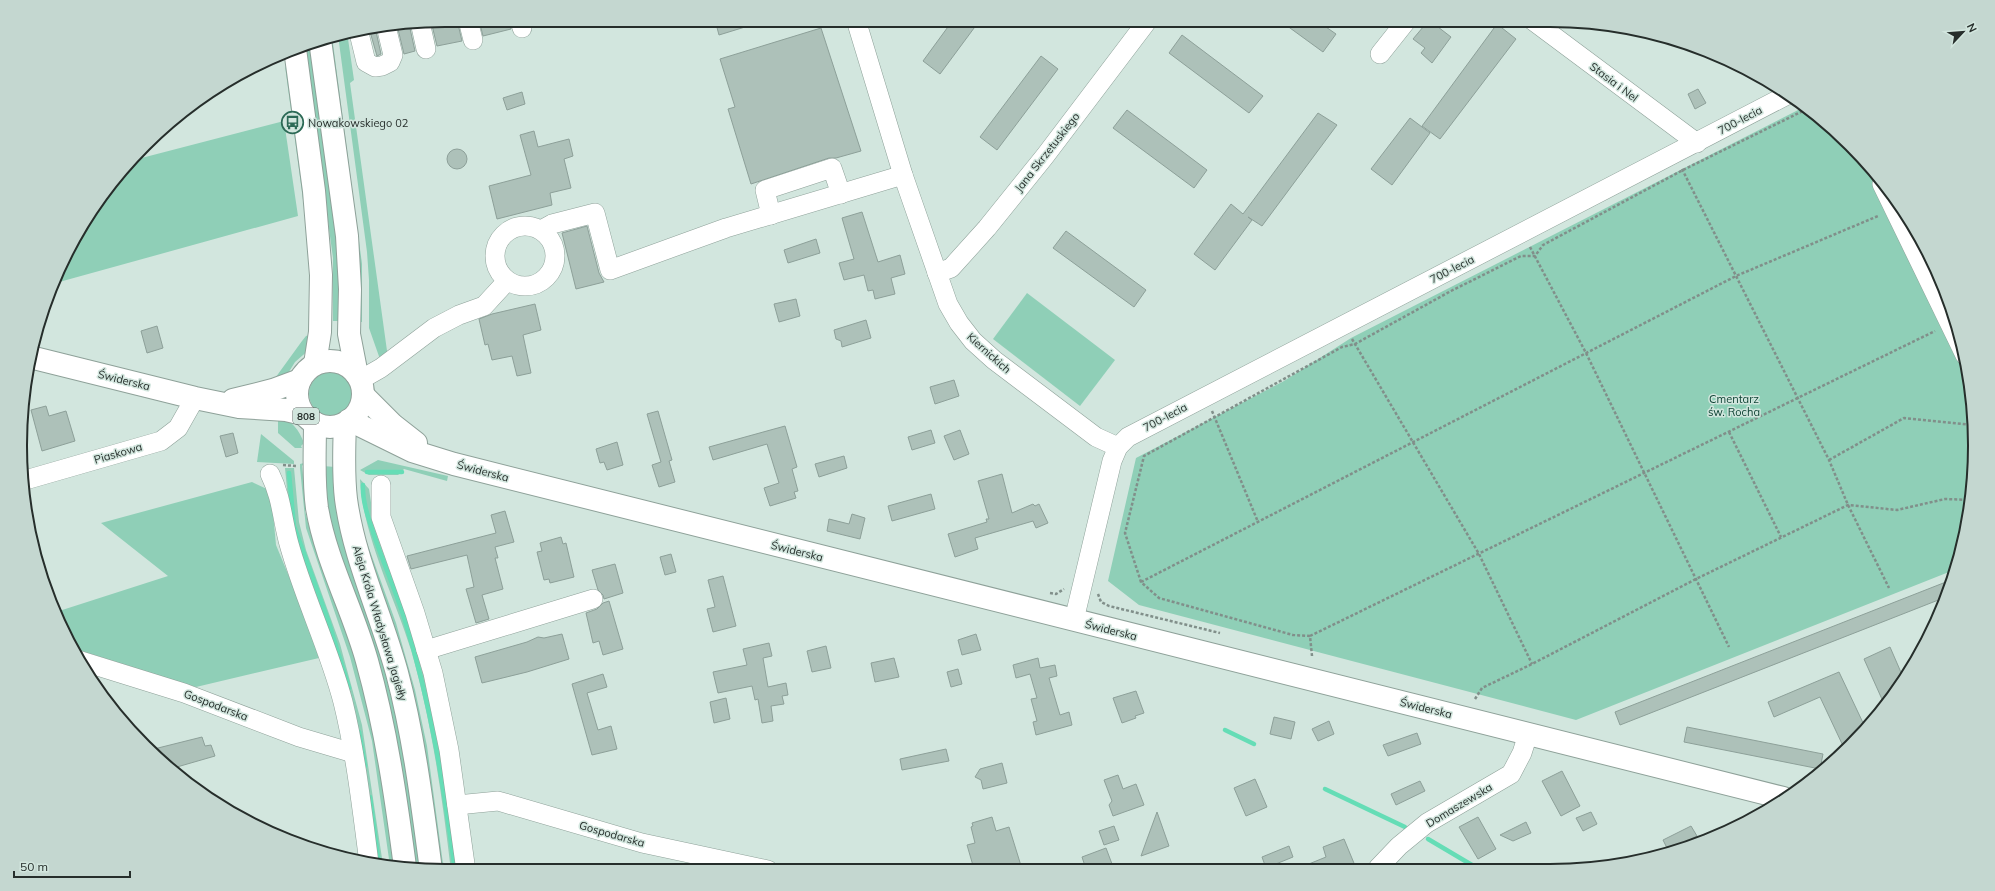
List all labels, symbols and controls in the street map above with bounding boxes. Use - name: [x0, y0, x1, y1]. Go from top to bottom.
- north arrow: [1943, 12, 1983, 52]
- text: N: [1964, 21, 1980, 34]
- street label: Stasia i Nel: [1587, 59, 1641, 105]
- street label: 700-lecia: [1716, 103, 1764, 137]
- street label: Jana Skrzetuskiego: [1012, 109, 1082, 195]
- bus stop icon: Nowakowskiego 02: [279, 110, 305, 136]
- place label: Nowakowskiego 02: [308, 116, 409, 130]
- street label: 700-lecia: [1428, 252, 1476, 286]
- street label: Kiernickich: [964, 330, 1014, 376]
- street label: Świderska: [97, 367, 151, 393]
- park label: Cmentarz św. Rocha: [1708, 392, 1760, 419]
- street label: 700-lecia: [1141, 400, 1189, 434]
- road number: 808: [293, 408, 319, 424]
- street label: Piaskowa: [92, 439, 144, 467]
- street label: Świderska: [456, 457, 510, 485]
- street label: Świderska: [770, 538, 824, 564]
- street label: Aleja Króla Władysława Jagiełły: [350, 544, 410, 703]
- street label: Świderska: [1084, 617, 1138, 643]
- street label: Gospodarska: [182, 686, 250, 724]
- street label: Świderska: [1399, 695, 1453, 721]
- street label: Domaszewska: [1423, 780, 1495, 830]
- street label: Gospodarska: [578, 818, 646, 850]
- scale bar: [14, 853, 130, 879]
- text: 50 m: [20, 859, 48, 874]

